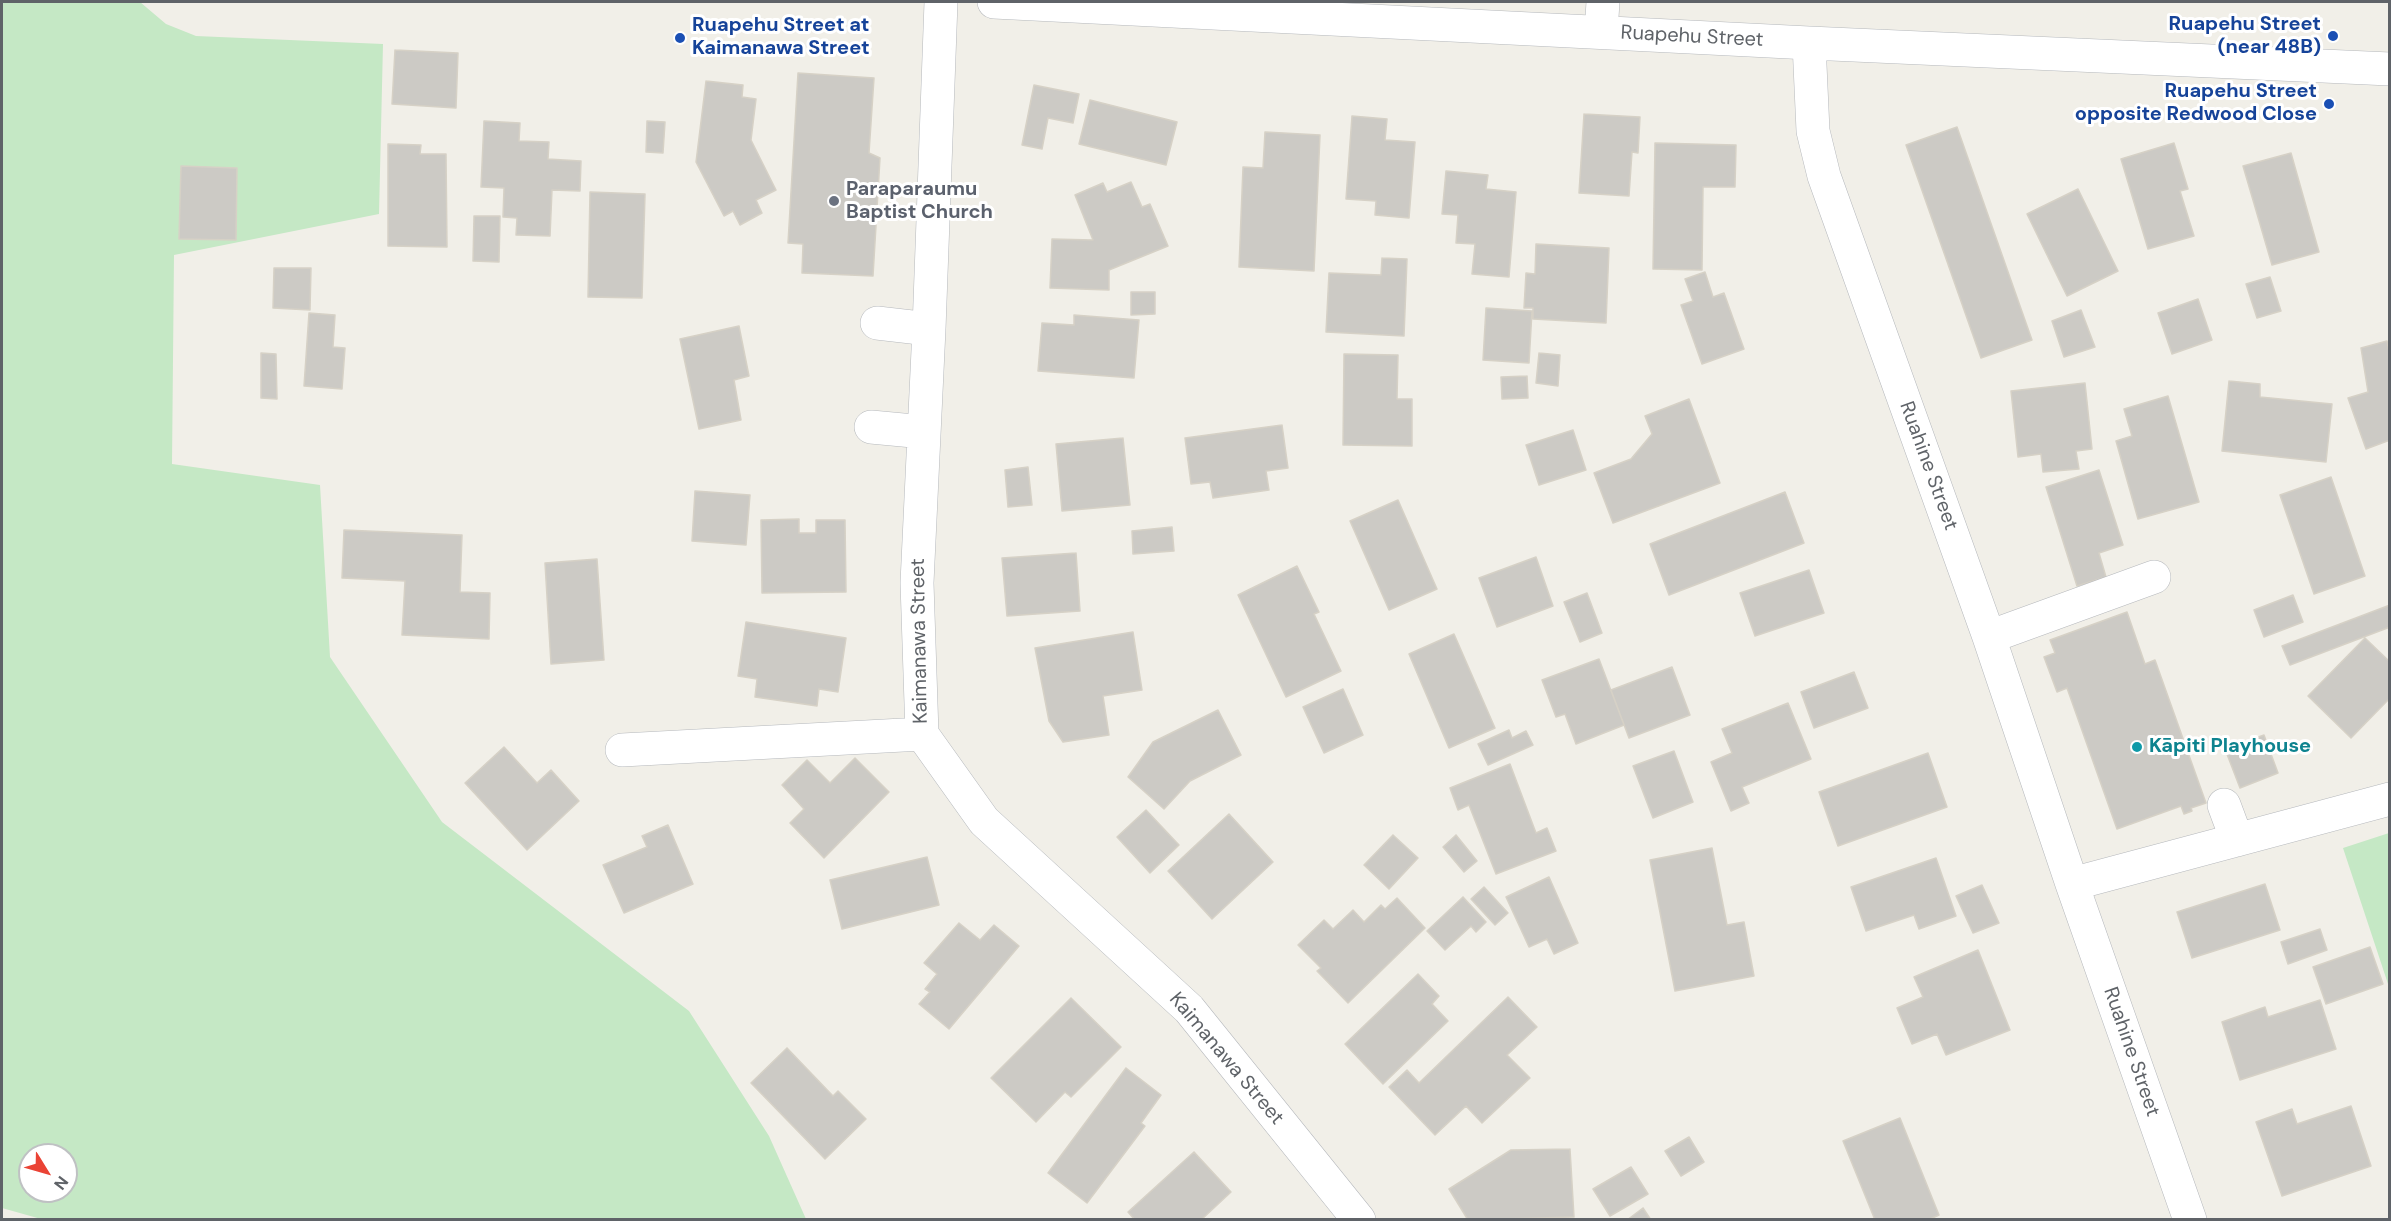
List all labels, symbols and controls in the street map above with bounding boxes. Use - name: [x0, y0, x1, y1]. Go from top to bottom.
- place label: Ruapehu Street (near 48B): [2168, 13, 2321, 60]
- place label: Ruapehu Street at Kaimanawa Street: [692, 14, 870, 61]
- street label: Ruapehu Street: [1620, 21, 1764, 53]
- marker: Ruapehu Street (near 48B): [2326, 29, 2340, 43]
- marker: Ruapehu Street at Kaimanawa Street: [673, 31, 687, 45]
- place label: Ruapehu Street opposite Redwood Close: [2075, 80, 2317, 127]
- marker: Ruapehu Street opposite Redwood Close: [2322, 97, 2336, 111]
- place label: Paraparaumu Baptist Church: [846, 178, 993, 225]
- marker: Paraparaumu Baptist Church: [827, 194, 841, 208]
- street label: Ruahine Street: [1894, 398, 1962, 534]
- street label: Kaimanawa Street: [907, 558, 933, 724]
- place label: Kāpiti Playhouse: [2149, 735, 2311, 759]
- marker: Kāpiti Playhouse: [2130, 740, 2144, 754]
- street label: Ruahine Street: [2098, 984, 2164, 1120]
- street label: Kaimanawa Street: [1164, 988, 1288, 1130]
- north arrow: [18, 1143, 78, 1203]
- text: N: [49, 1172, 73, 1194]

